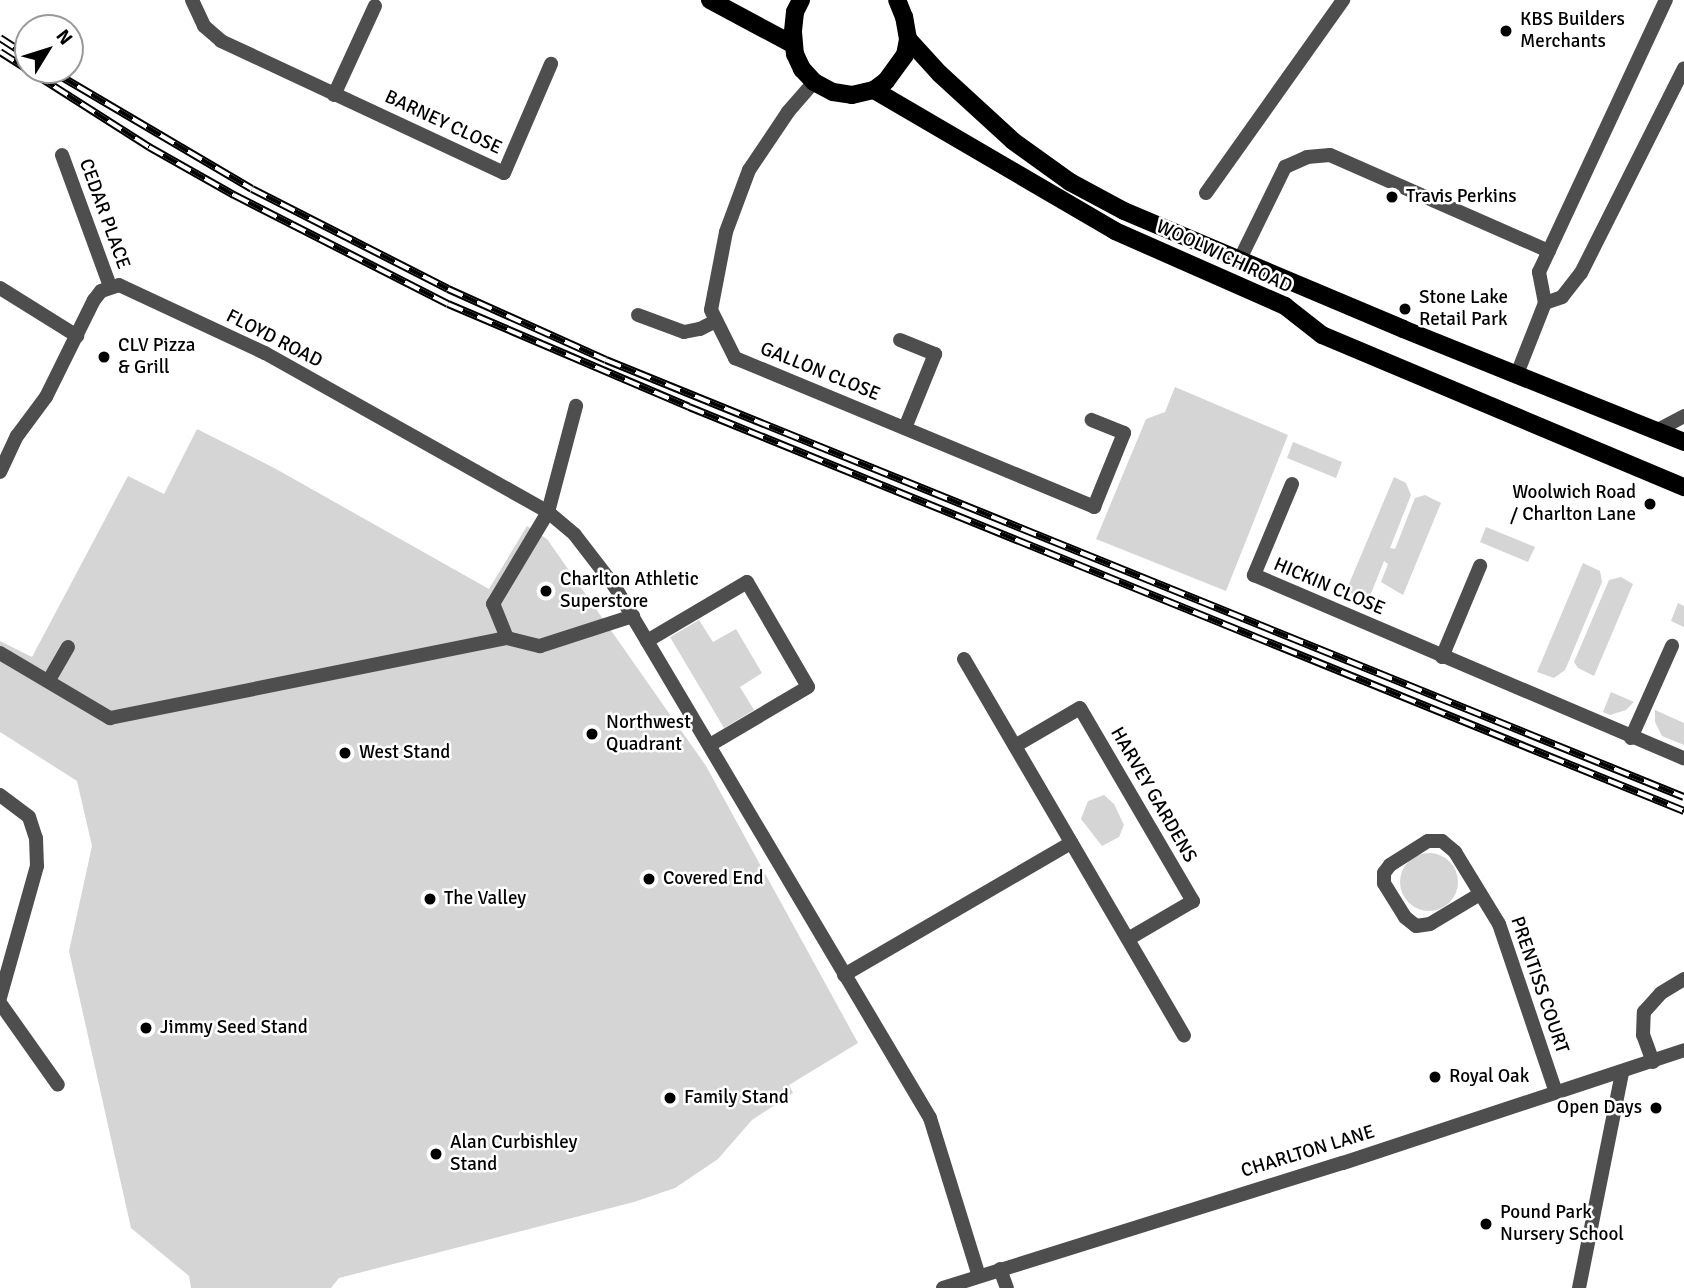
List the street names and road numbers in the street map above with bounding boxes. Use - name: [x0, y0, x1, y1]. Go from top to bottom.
- street label: BARNEY CLOSE: [381, 86, 505, 160]
- street label: CEDAR PLACE: [74, 156, 134, 272]
- street label: WOOLWICH ROAD: [1152, 216, 1296, 298]
- street label: FLOYD ROAD: [222, 305, 326, 373]
- street label: GALLON CLOSE: [757, 338, 883, 406]
- street label: HICKIN CLOSE: [1270, 553, 1388, 621]
- street label: HARVEY GARDENS: [1105, 723, 1201, 867]
- street label: PRENTISS COURT: [1505, 914, 1573, 1056]
- street label: CHARLTON LANE: [1238, 1121, 1378, 1183]

